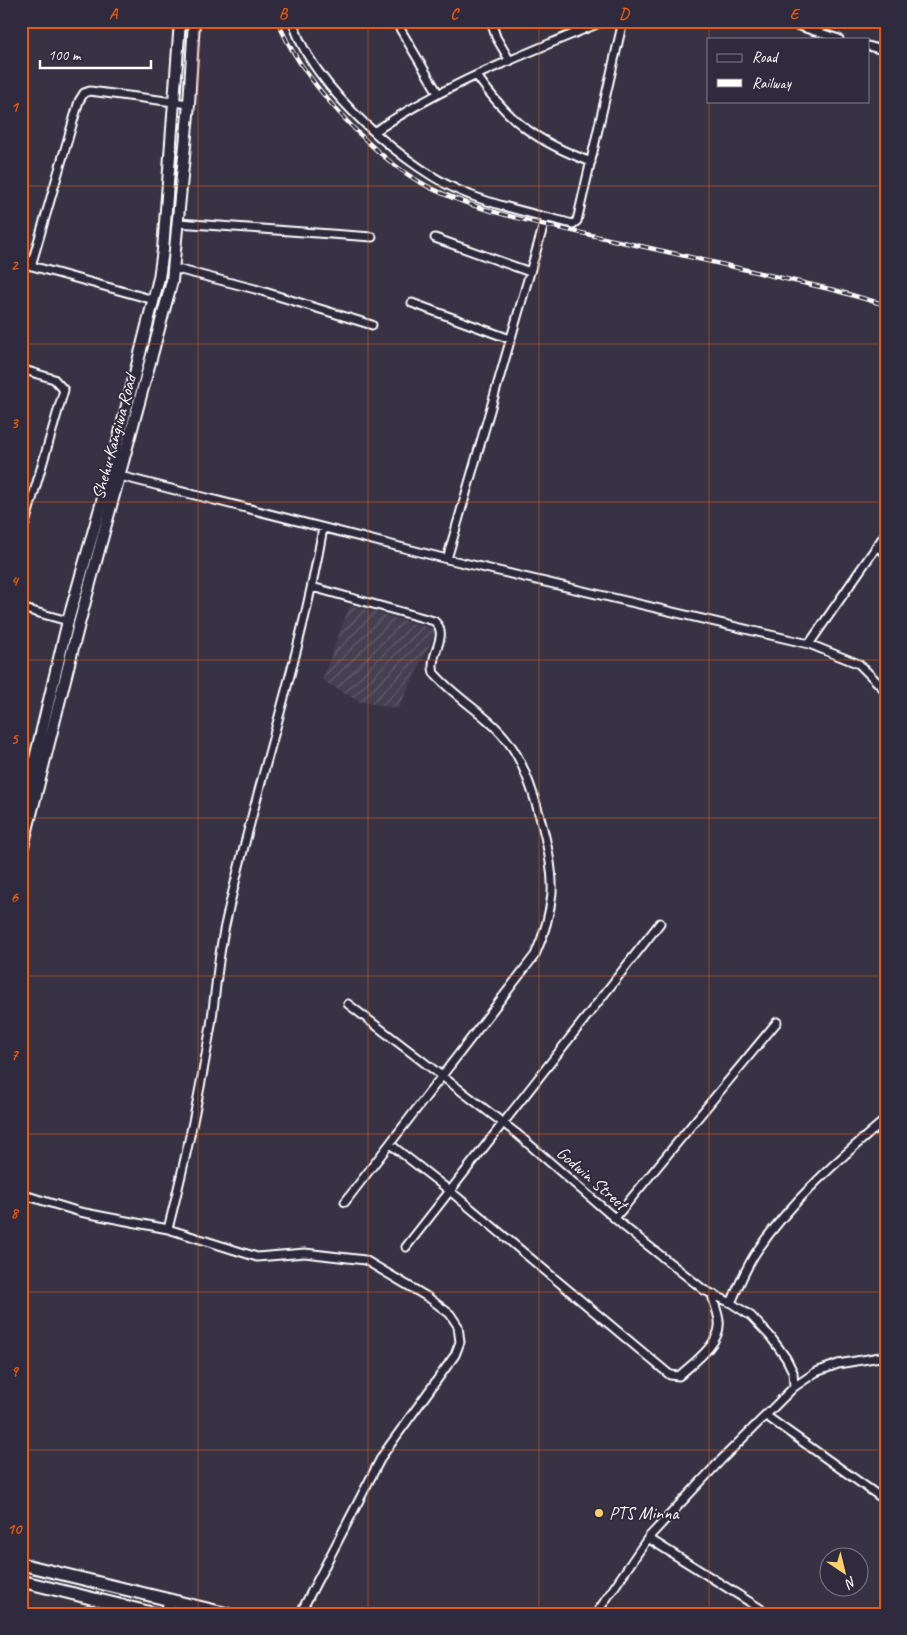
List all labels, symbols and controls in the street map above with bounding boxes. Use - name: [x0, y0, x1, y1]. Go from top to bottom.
- text: A: [109, 4, 119, 24]
- text: B: [279, 4, 289, 24]
- text: C: [450, 4, 460, 24]
- text: D: [619, 4, 630, 24]
- text: E: [790, 4, 801, 24]
- scale bar: [40, 38, 151, 70]
- legend: [707, 38, 870, 102]
- text: 100 m: [48, 46, 82, 65]
- text: Road: [752, 48, 779, 67]
- text: Railway: [752, 74, 793, 93]
- text: 1: [10, 97, 19, 117]
- text: 2: [10, 255, 19, 275]
- street label: Shehu Kangiwa Road: [87, 370, 142, 502]
- text: 3: [10, 413, 19, 433]
- text: 4: [10, 571, 19, 591]
- text: 5: [11, 729, 20, 749]
- text: 6: [10, 887, 19, 907]
- text: 7: [10, 1045, 19, 1065]
- street label: Godwin Street: [552, 1141, 634, 1217]
- text: 8: [10, 1203, 19, 1223]
- text: 9: [10, 1361, 19, 1381]
- place label: PTS Minna: [609, 1502, 680, 1524]
- marker: PTS Minna: [593, 1507, 605, 1519]
- text: 10: [7, 1519, 23, 1539]
- north arrow: [820, 1548, 870, 1598]
- text: N: [841, 1573, 860, 1593]

